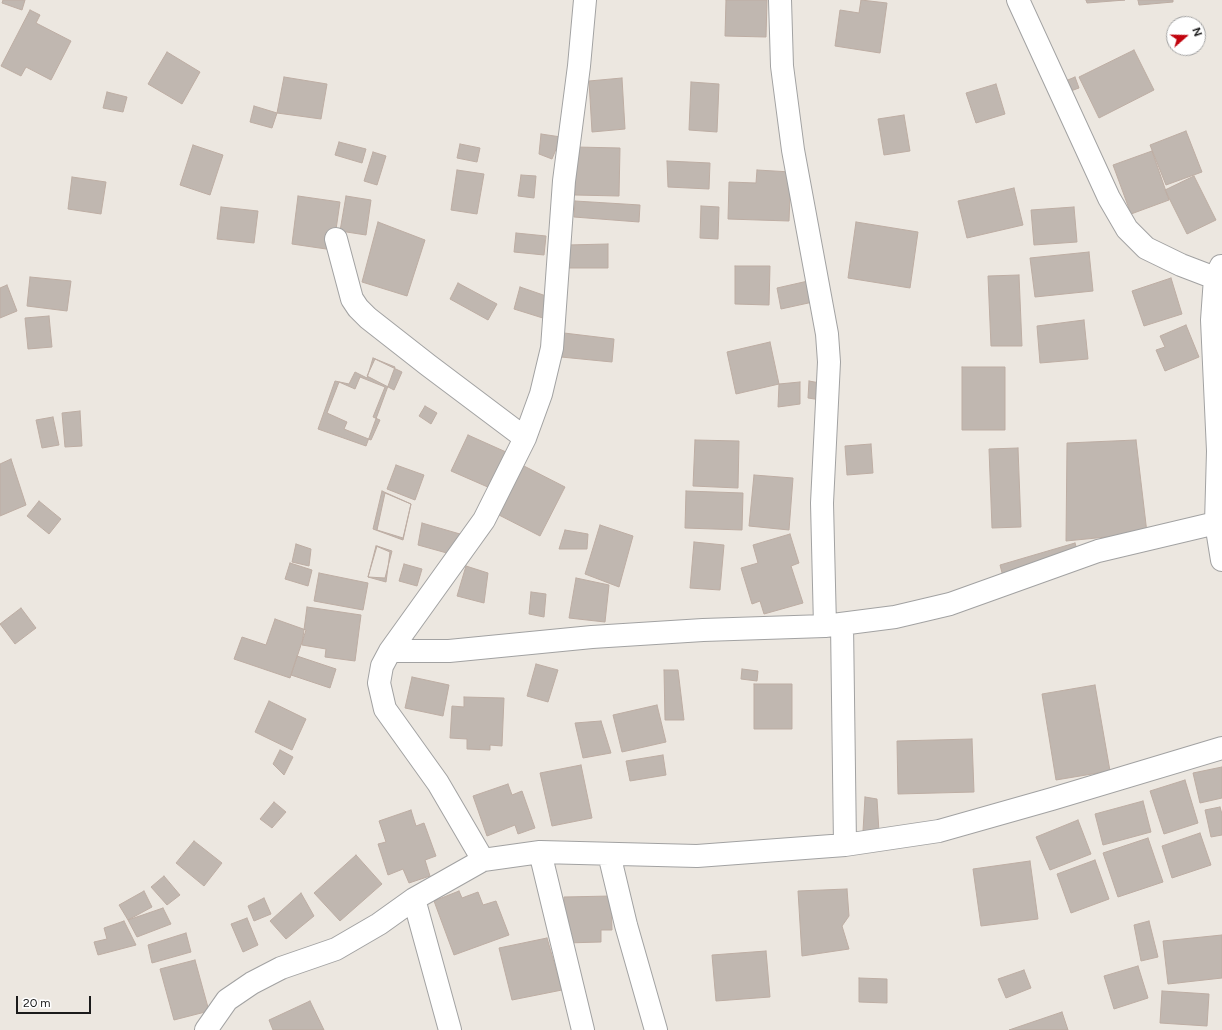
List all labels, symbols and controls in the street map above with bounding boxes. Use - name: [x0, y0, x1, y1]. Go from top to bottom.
- north arrow: [1166, 16, 1206, 56]
- text: N: [1189, 26, 1204, 38]
- scale bar: [18, 988, 93, 1014]
- text: 20 m: [23, 996, 51, 1010]

